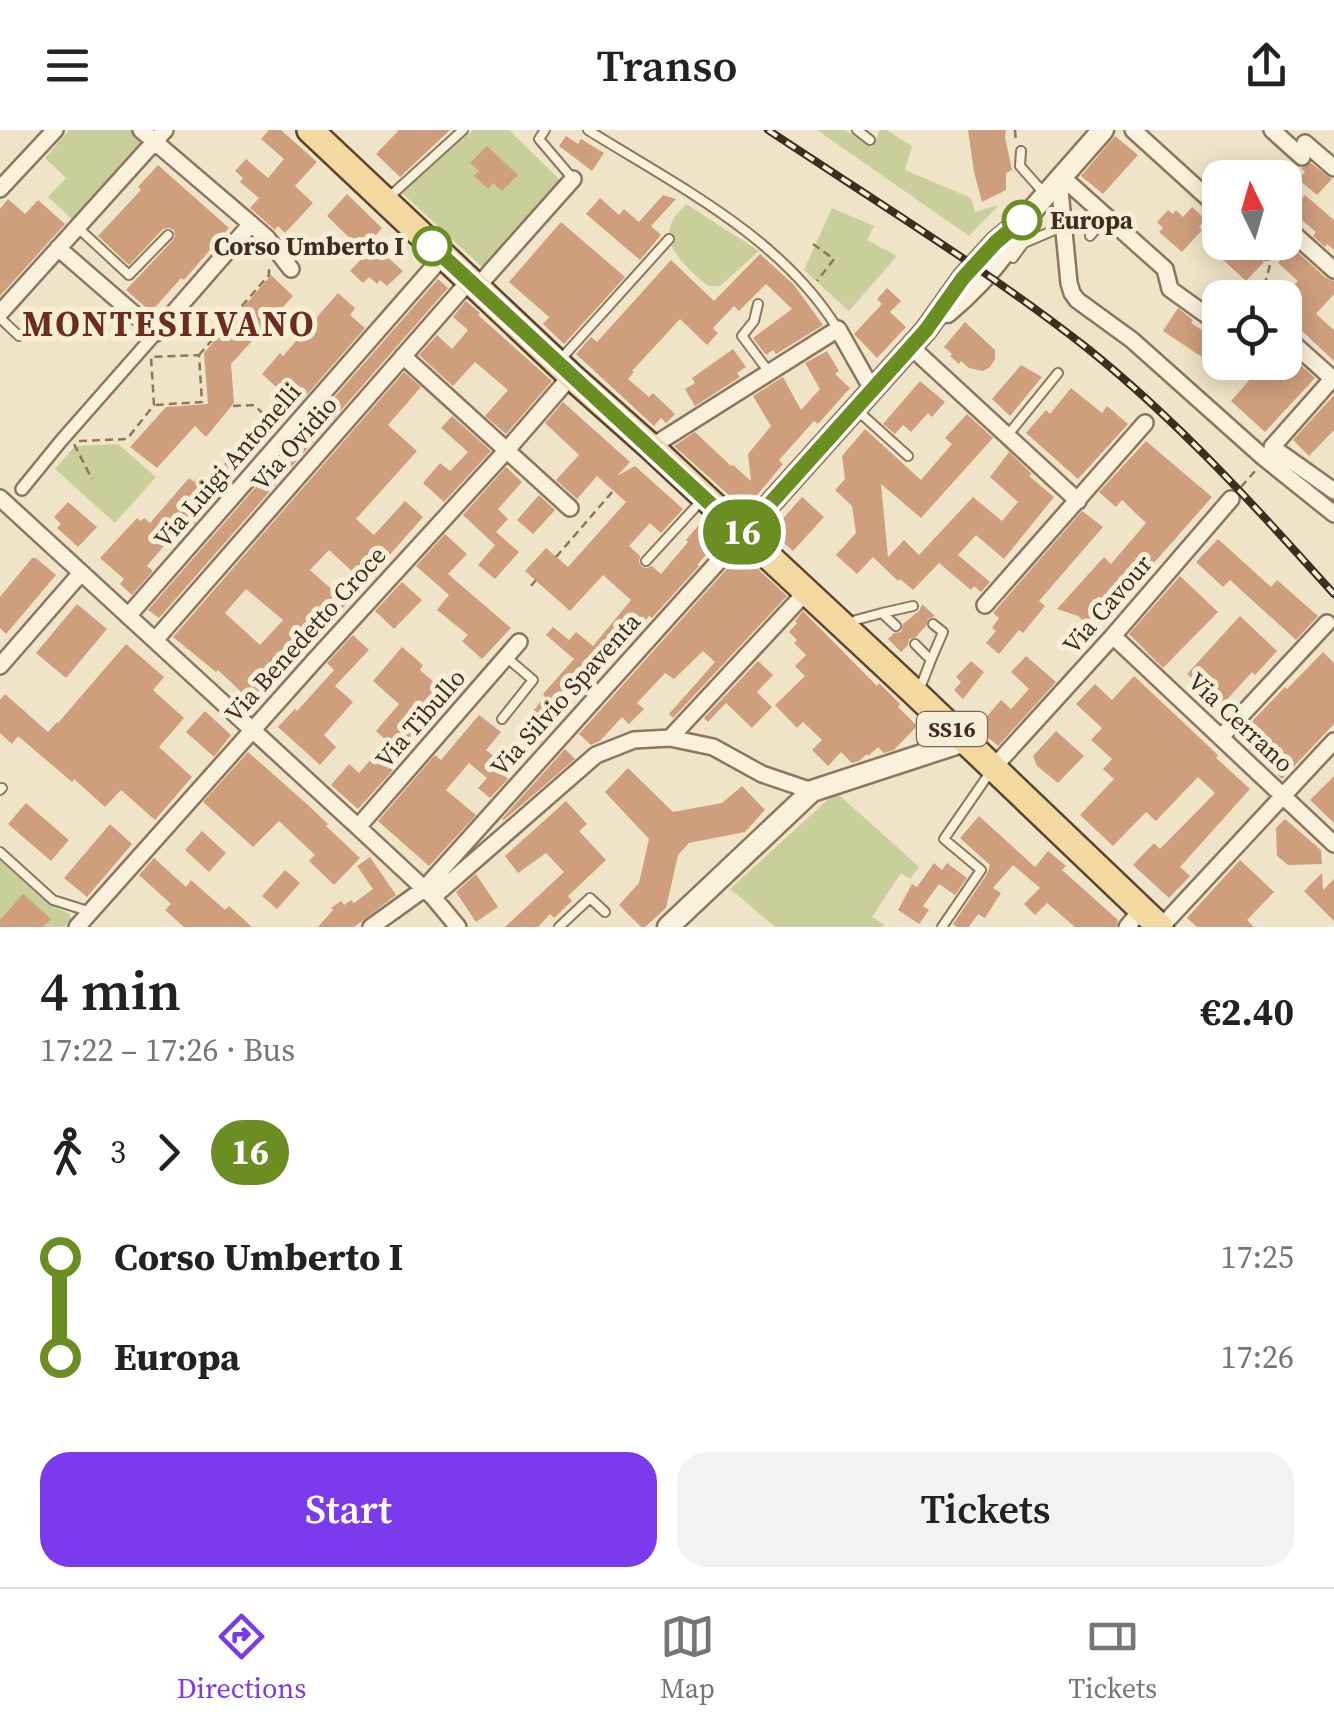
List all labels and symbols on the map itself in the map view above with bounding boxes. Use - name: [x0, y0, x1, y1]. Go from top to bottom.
- north arrow: [1202, 160, 1302, 260]
- marker: Europa: [1003, 201, 1041, 239]
- place label: Europa: [1050, 203, 1134, 237]
- marker: Corso Umberto I: [413, 227, 451, 265]
- place label: Corso Umberto I: [214, 229, 404, 263]
- district label: MONTESILVANO: [22, 300, 316, 348]
- street label: Via Luigi Antonelli: [146, 375, 308, 555]
- street label: Via Ovidio: [243, 388, 345, 498]
- line badge: 16: [697, 500, 787, 564]
- street label: Via Benedetto Croce: [217, 539, 393, 729]
- street label: Via Cavour: [1055, 547, 1160, 661]
- street label: Via Silvio Spaventa: [482, 605, 648, 783]
- street label: Via Tibullo: [367, 661, 473, 775]
- street label: Via Cerrano: [1181, 664, 1301, 780]
- road number: SS16: [917, 712, 987, 746]

